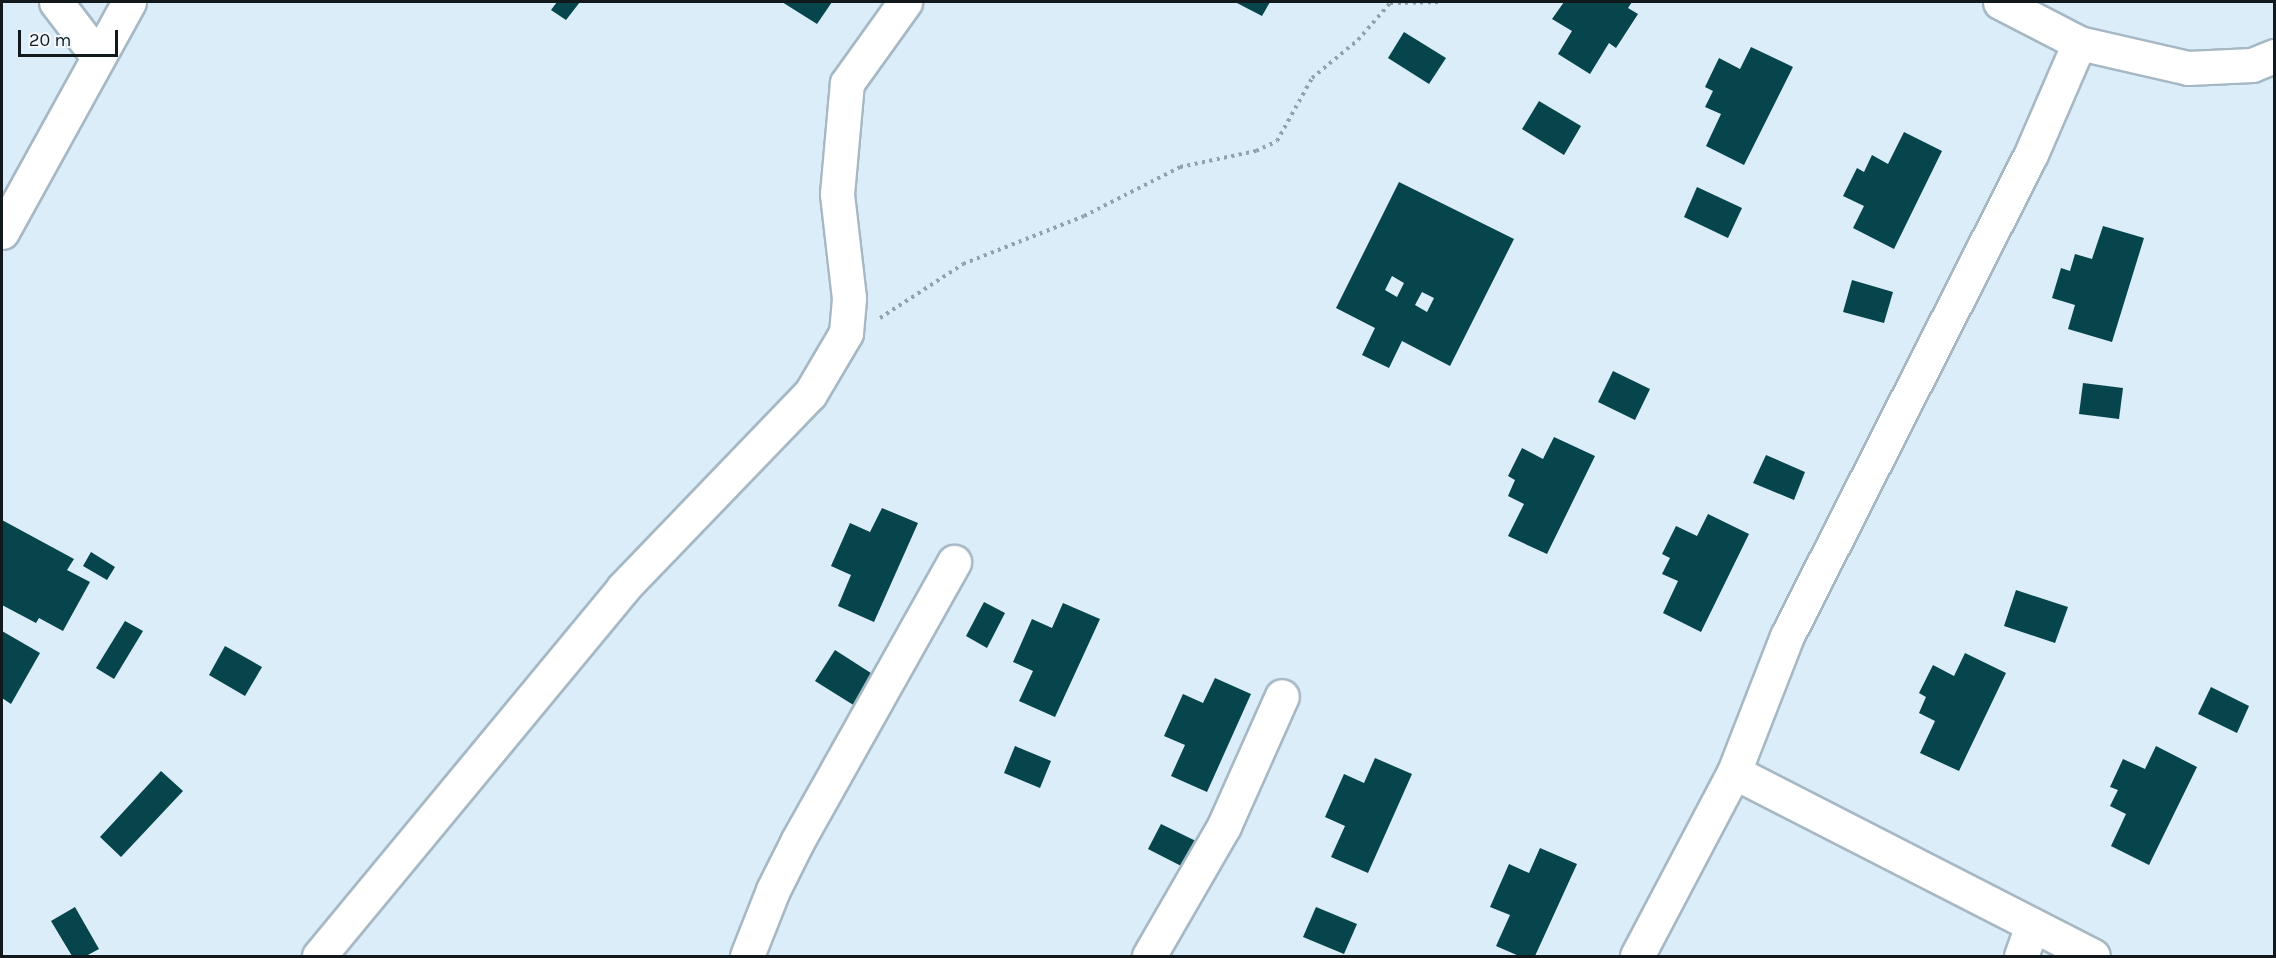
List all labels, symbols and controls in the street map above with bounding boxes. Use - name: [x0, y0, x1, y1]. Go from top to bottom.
- scale bar: [21, 18, 122, 56]
- text: 20 m: [29, 29, 71, 51]

